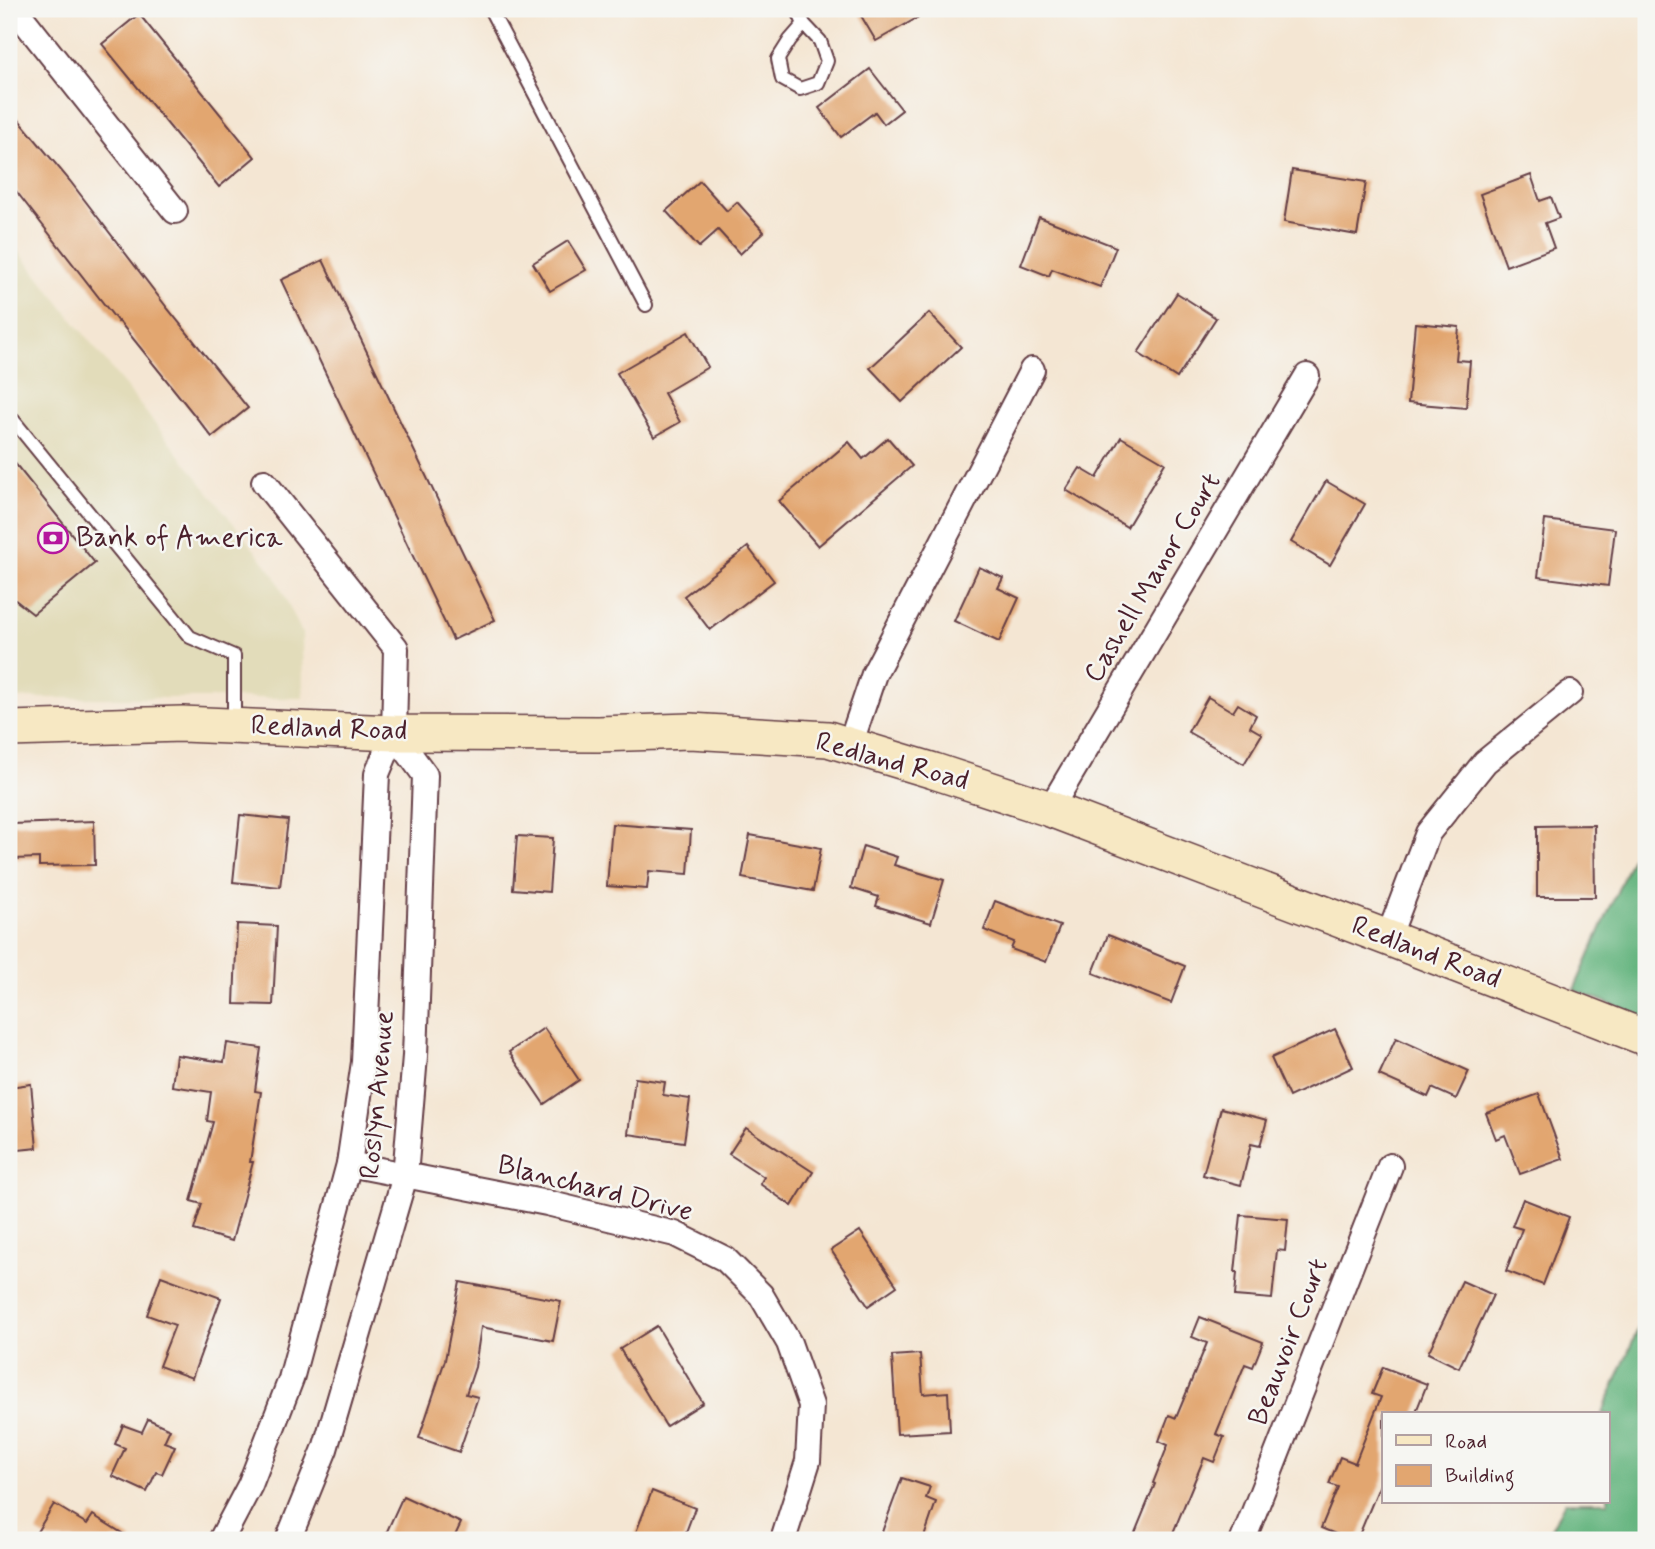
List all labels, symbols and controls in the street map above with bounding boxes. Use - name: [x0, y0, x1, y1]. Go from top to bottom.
- street label: Cashell Manor Court: [1076, 466, 1230, 690]
- place label: Bank of America: [76, 520, 283, 557]
- bank icon: Bank of America: [36, 521, 70, 555]
- street label: Redland Road: [250, 708, 408, 750]
- street label: Redland Road: [811, 724, 973, 800]
- street label: Redland Road: [1346, 908, 1506, 998]
- street label: Roslyn Avenue: [352, 1009, 404, 1181]
- street label: Blanchard Drive: [494, 1147, 696, 1231]
- street label: Beauvoir Court: [1240, 1253, 1338, 1431]
- legend: [1382, 1412, 1610, 1504]
- text: Road: [1445, 1428, 1487, 1456]
- text: Building: [1445, 1462, 1515, 1492]

